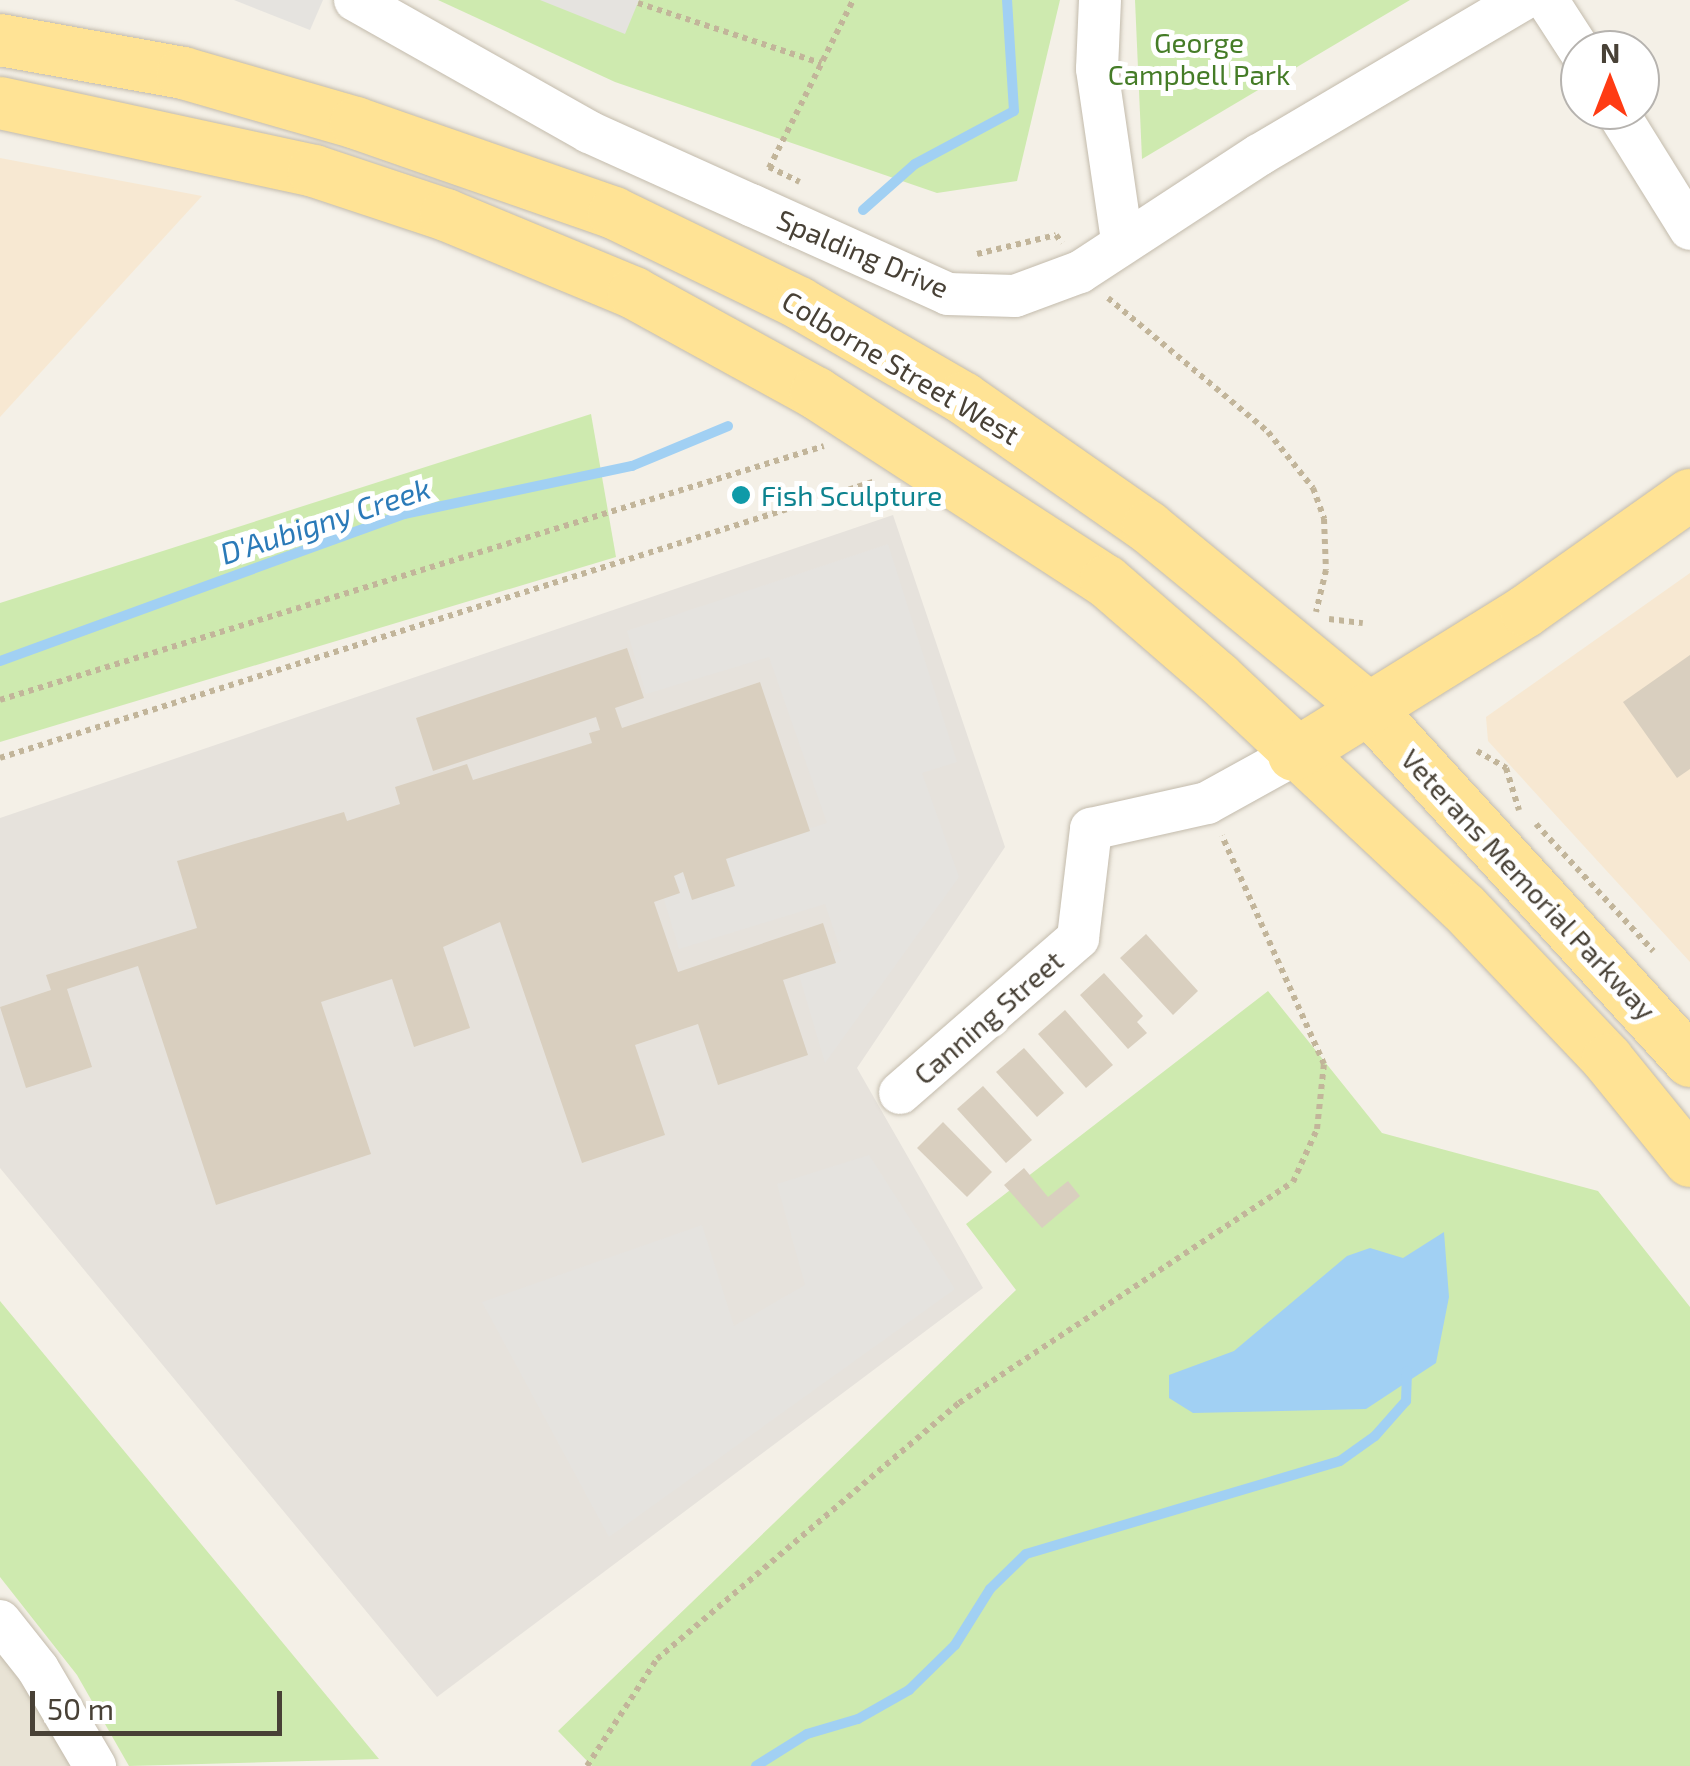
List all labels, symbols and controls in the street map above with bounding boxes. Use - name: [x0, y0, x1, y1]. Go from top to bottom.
- park label: George Campbell Park: [1107, 25, 1291, 91]
- north arrow: [1560, 30, 1660, 130]
- text: N: [1600, 35, 1620, 69]
- street label: Spalding Drive: [772, 202, 954, 304]
- street label: Colborne Street West: [776, 283, 1026, 451]
- water label: D'Aubigny Creek: [215, 469, 435, 571]
- place label: Fish Sculpture: [761, 478, 942, 512]
- marker: Fish Sculpture: [730, 484, 752, 506]
- street label: Veterans Memorial Parkway: [1394, 741, 1664, 1027]
- street label: Canning Street: [907, 943, 1069, 1091]
- scale bar: [35, 1671, 288, 1733]
- text: 50 m: [47, 1690, 114, 1726]

